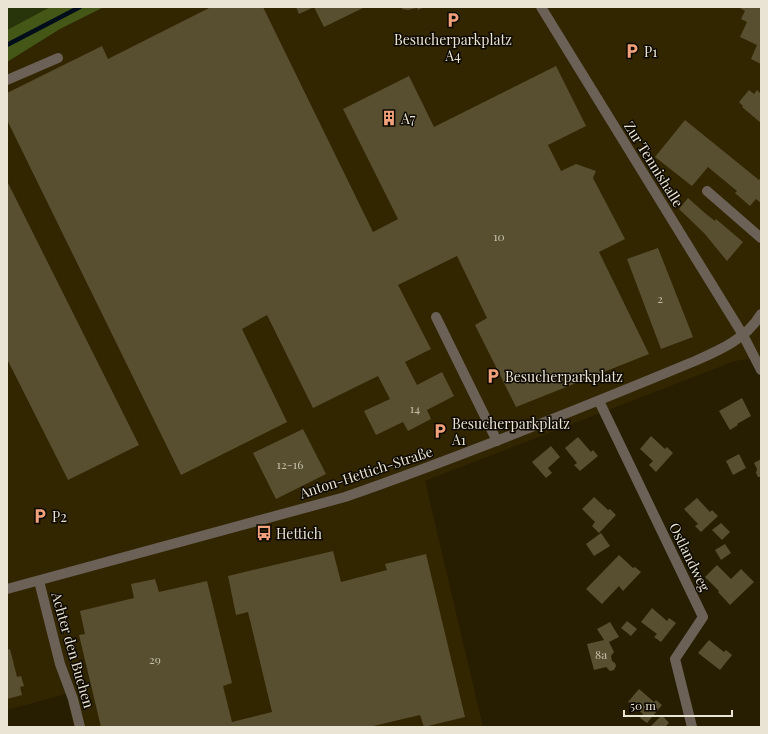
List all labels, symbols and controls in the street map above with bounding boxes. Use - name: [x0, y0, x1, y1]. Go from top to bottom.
- parking icon: Besucherparkplatz A4: [444, 11, 462, 29]
- place label: Besucherparkplatz A4: [394, 30, 512, 65]
- parking icon: P1: [623, 42, 641, 60]
- place label: P1: [644, 42, 657, 61]
- building icon: A7: [380, 109, 398, 127]
- place label: A7: [400, 109, 416, 128]
- street label: Zur Tennishalle: [620, 117, 688, 211]
- house number: 10: [493, 228, 505, 244]
- house number: 2: [657, 290, 663, 306]
- parking icon: Besucherparkplatz: [484, 367, 502, 385]
- place label: Besucherparkplatz: [505, 367, 623, 386]
- house number: 14: [410, 400, 420, 416]
- place label: Besucherparkplatz A1: [451, 414, 570, 449]
- parking icon: Besucherparkplatz A1: [431, 422, 449, 440]
- street label: Anton-Hettich-Straße: [296, 442, 435, 503]
- house number: 12-16: [277, 456, 303, 472]
- parking icon: P2: [31, 507, 49, 525]
- place label: P2: [52, 507, 67, 526]
- street label: Ostlandweg: [665, 519, 715, 595]
- bus stop icon: Hettich: [255, 524, 273, 542]
- place label: Hettich: [276, 524, 323, 543]
- street label: Achter den Buchen: [47, 589, 99, 711]
- house number: 8a: [595, 646, 607, 662]
- house number: 29: [149, 651, 161, 667]
- scale bar: [624, 692, 732, 718]
- text: 50 m: [630, 697, 656, 713]

